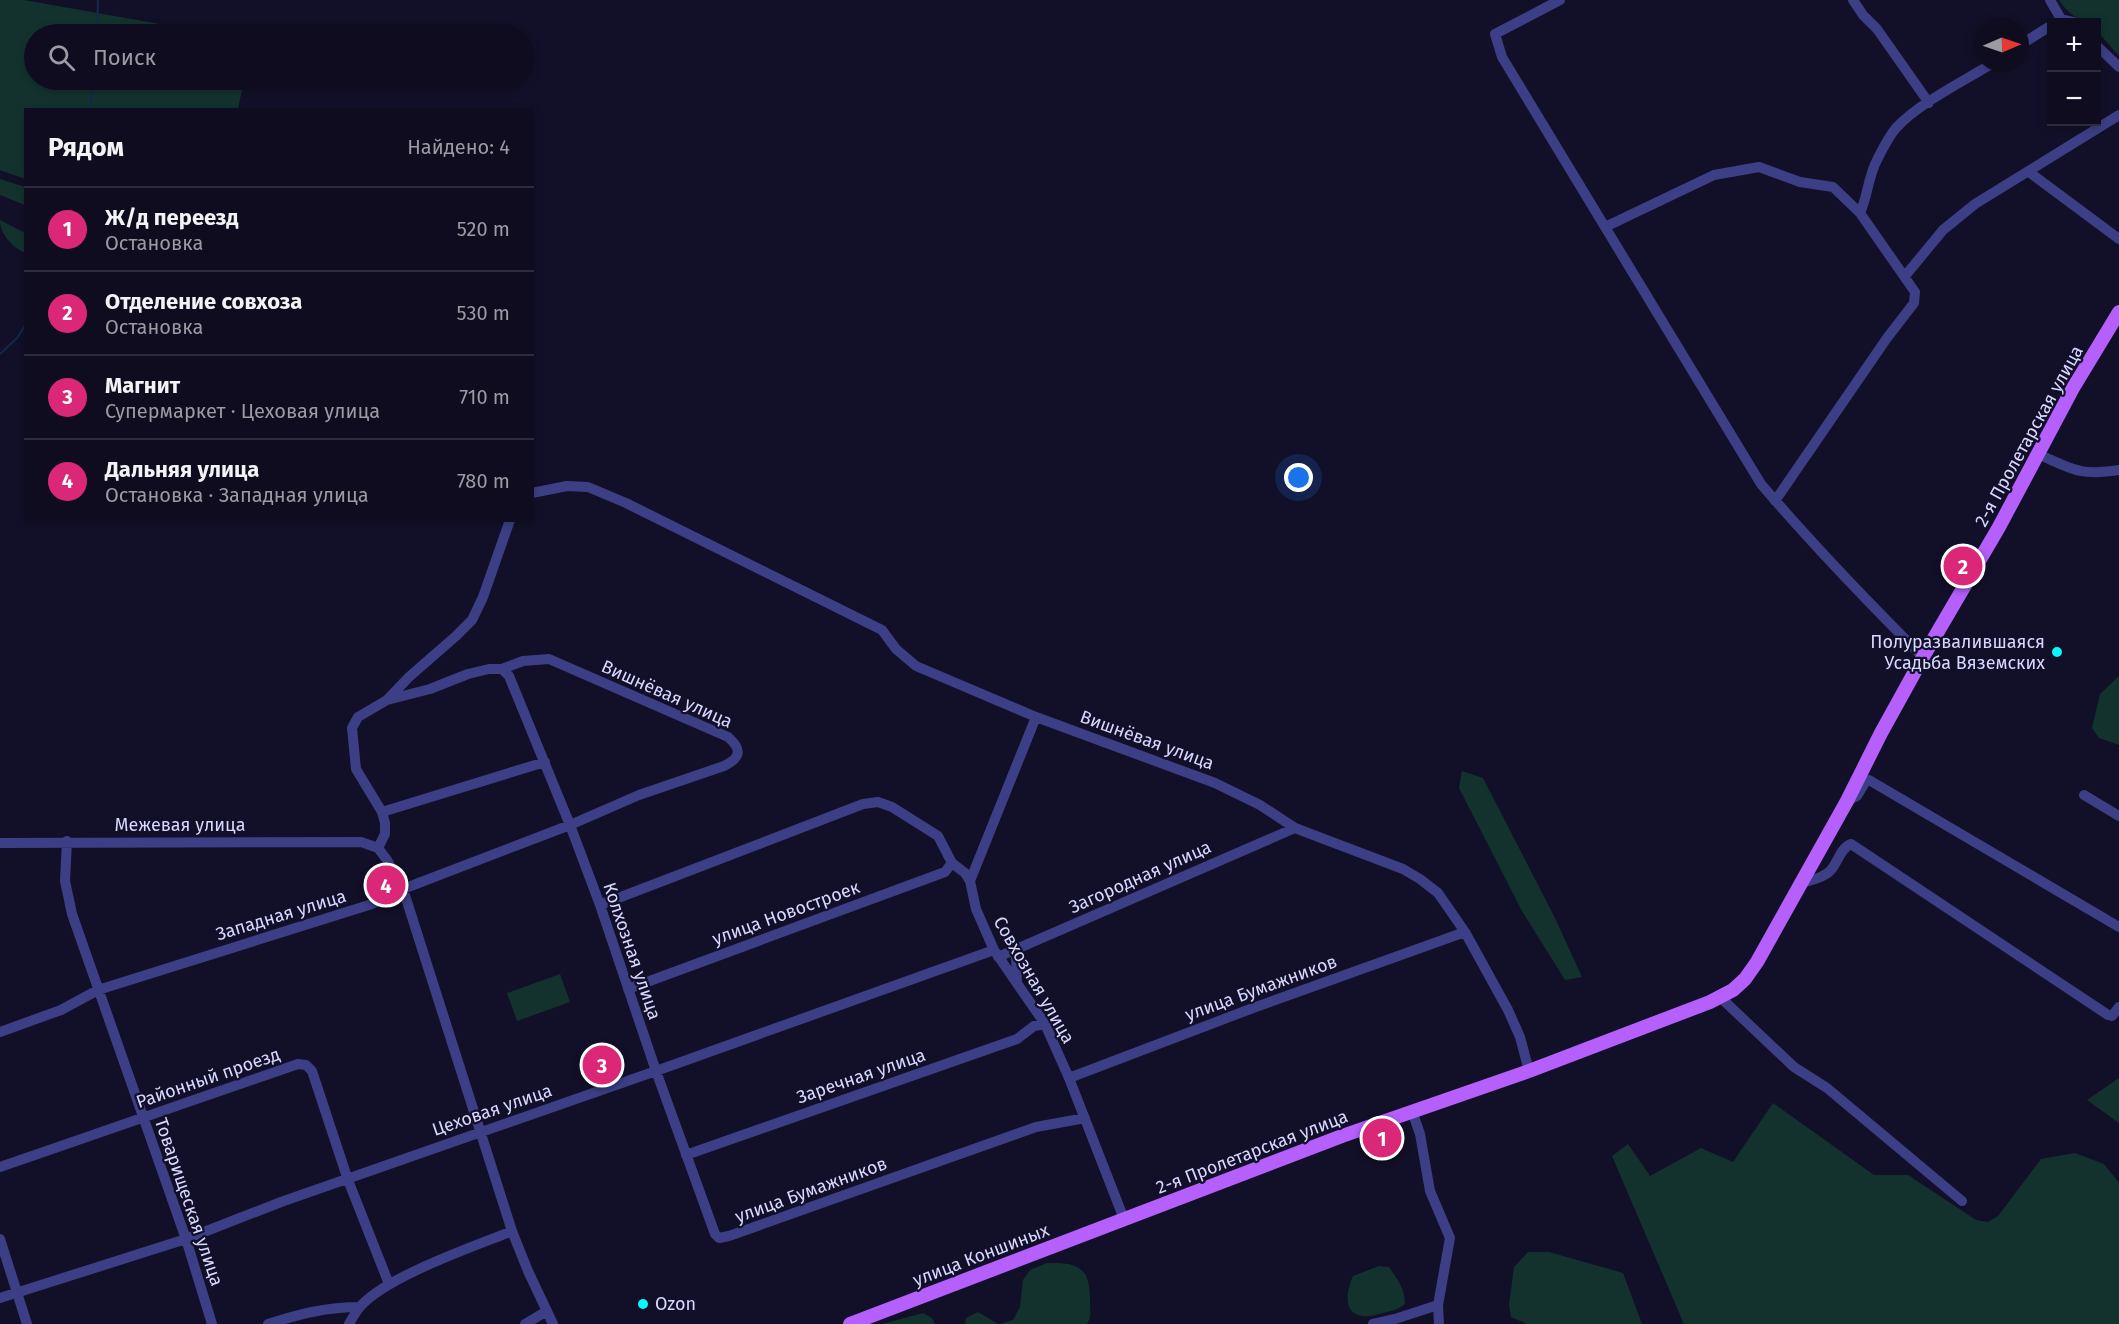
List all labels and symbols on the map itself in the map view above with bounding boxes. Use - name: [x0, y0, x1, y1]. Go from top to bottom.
- north arrow: [1975, 18, 2029, 72]
- street label: 2-я Пролетарская улица: [1970, 342, 2088, 530]
- your location: [1284, 463, 1313, 492]
- pin: 2: [1944, 544, 1982, 588]
- place label: Полуразвалившаяся Усадьба Вяземских: [1870, 631, 2045, 674]
- marker: Полуразвалившаяся Усадьба Вяземских: [2050, 645, 2064, 659]
- street label: Вишнёвая улица: [598, 655, 736, 733]
- street label: Вишнёвая улица: [1077, 706, 1217, 774]
- street label: Межевая улица: [115, 814, 245, 836]
- street label: Загородная улица: [1065, 836, 1215, 918]
- pin: 4: [366, 862, 406, 908]
- street label: улица Новостроек: [709, 876, 863, 950]
- street label: Колхозная улица: [598, 879, 666, 1023]
- street label: Западная улица: [213, 885, 349, 945]
- street label: Совхозная улица: [989, 913, 1079, 1047]
- street label: улица Бумажников: [1182, 950, 1340, 1026]
- pin: 3: [582, 1042, 622, 1088]
- street label: Районный проезд: [133, 1043, 283, 1113]
- street label: Заречная улица: [794, 1044, 928, 1108]
- street label: Цеховая улица: [429, 1079, 555, 1141]
- street label: 2-я Пролетарская улица: [1153, 1105, 1351, 1199]
- street label: Товарищеская улица: [150, 1115, 228, 1289]
- pin: 1: [1362, 1116, 1402, 1160]
- street label: улица Бумажников: [732, 1152, 890, 1228]
- street label: улица Коншиных: [910, 1219, 1053, 1291]
- place label: Ozon: [655, 1293, 696, 1315]
- marker: Ozon: [636, 1297, 650, 1311]

